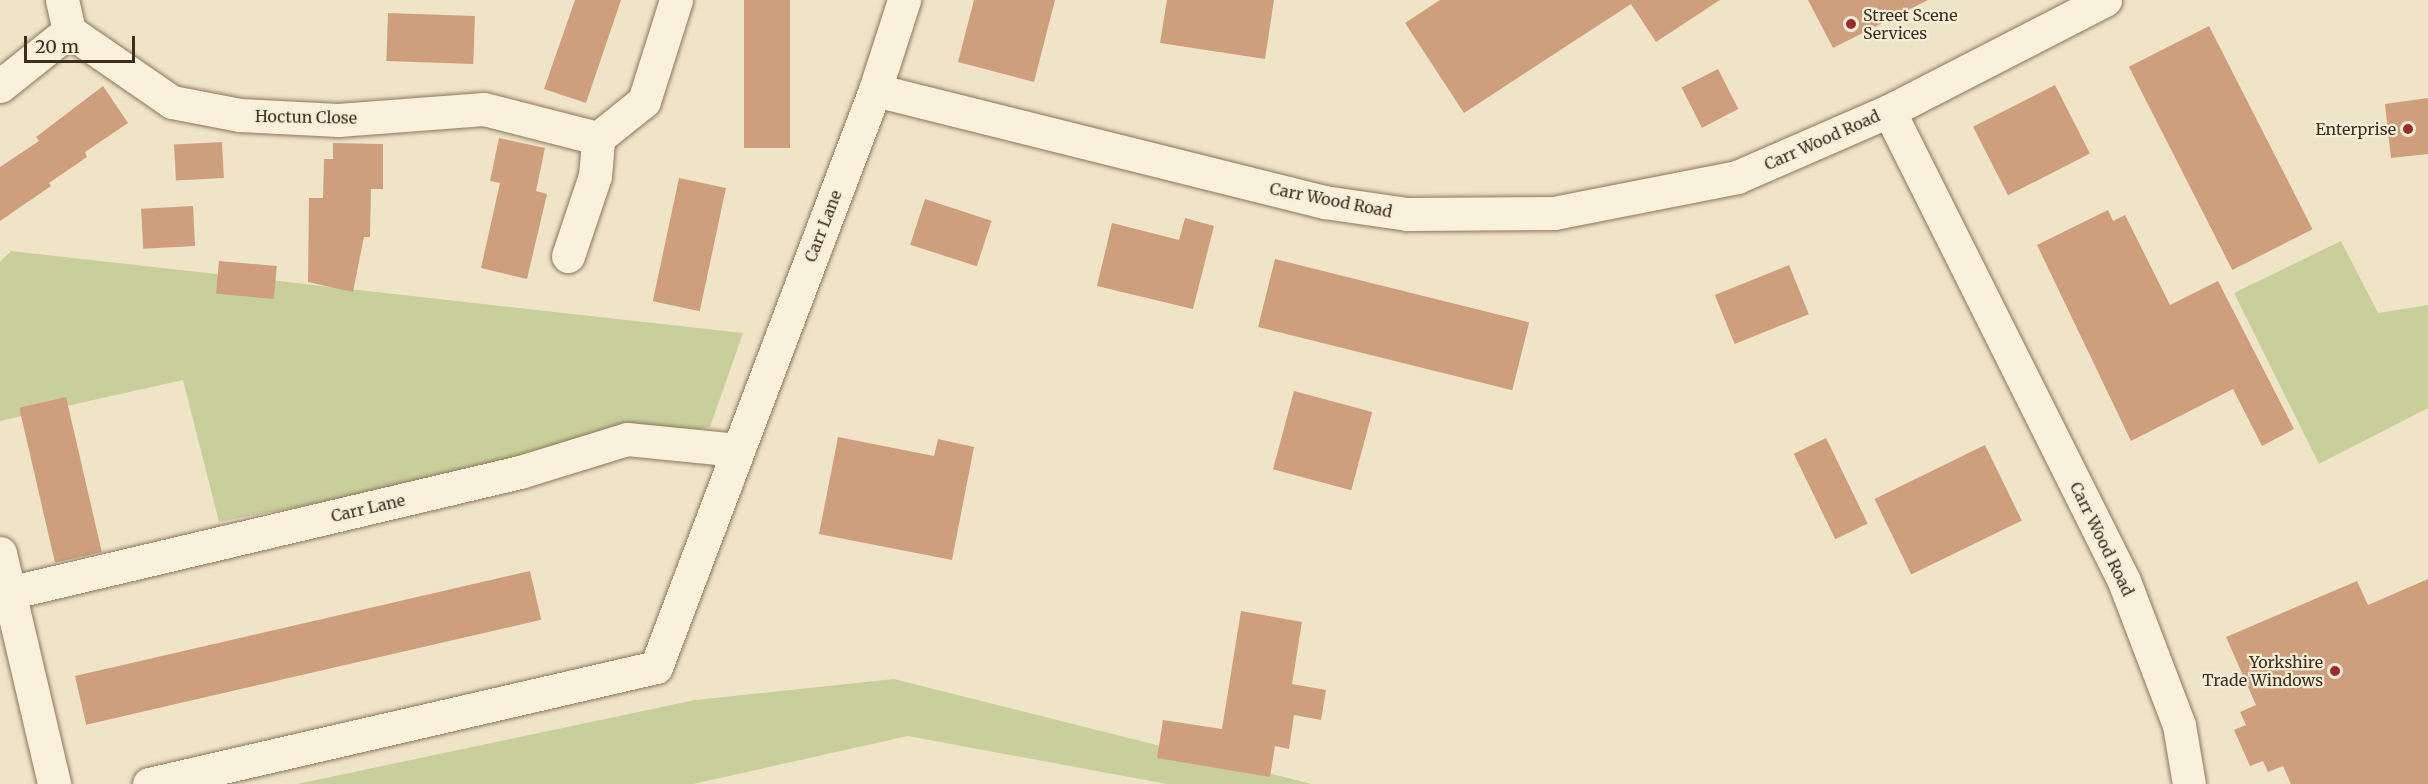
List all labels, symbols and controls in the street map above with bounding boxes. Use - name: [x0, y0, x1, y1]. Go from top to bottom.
- place label: Street Scene Services: [1863, 5, 1958, 43]
- marker: Street Scene Services: [1844, 17, 1858, 31]
- scale bar: [27, 24, 138, 62]
- text: 20 m: [35, 35, 79, 58]
- street label: Carr Wood Road: [1761, 106, 1883, 174]
- street label: Hoctun Close: [255, 107, 357, 127]
- place label: Enterprise: [2316, 119, 2396, 139]
- marker: Enterprise: [2401, 122, 2415, 136]
- street label: Carr Wood Road: [1268, 179, 1394, 221]
- street label: Carr Lane: [801, 187, 845, 265]
- street label: Carr Wood Road: [2066, 479, 2138, 599]
- street label: Carr Lane: [329, 490, 407, 526]
- place label: Yorkshire Trade Windows: [2202, 652, 2323, 690]
- marker: Yorkshire Trade Windows: [2328, 664, 2342, 678]

